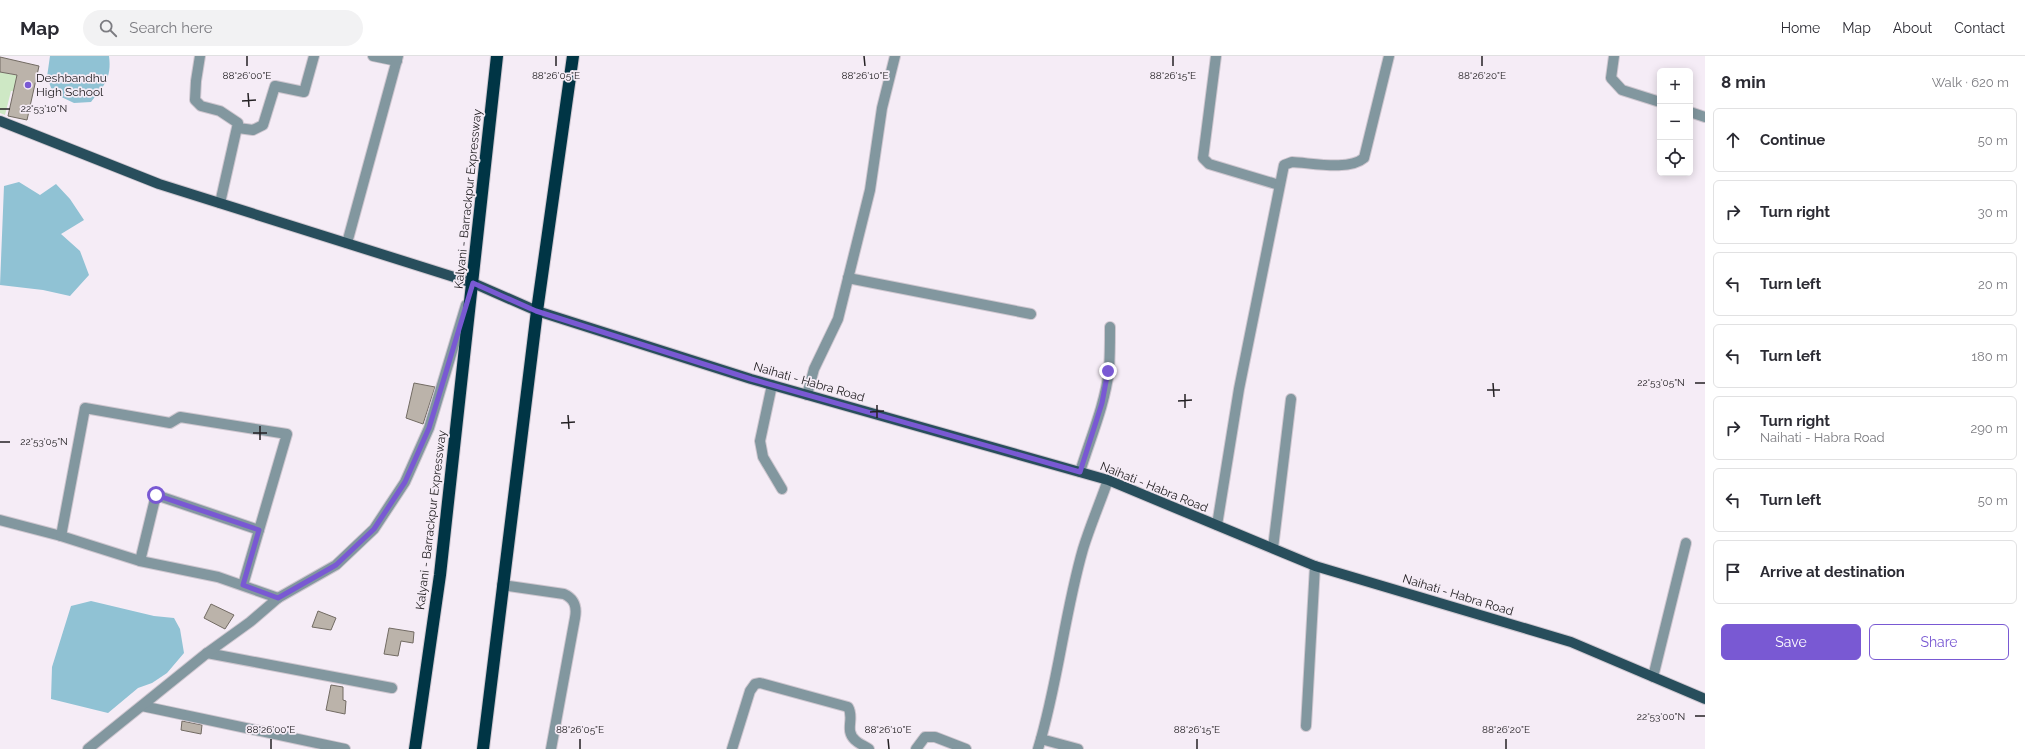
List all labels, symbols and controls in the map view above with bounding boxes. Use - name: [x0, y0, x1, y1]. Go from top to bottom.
- search box: [83, 10, 363, 46]
- text: Map: [20, 17, 59, 39]
- icon: search: [97, 17, 119, 39]
- text: Search here: [129, 19, 213, 37]
- text: Home: [1781, 20, 1820, 36]
- text: Map: [1842, 20, 1871, 36]
- text: About: [1893, 20, 1932, 36]
- text: Contact: [1954, 20, 2005, 36]
- map controls: [1657, 68, 1693, 176]
- button: +: [1657, 68, 1693, 104]
- text: 88°26'00"E: [223, 70, 271, 81]
- text: 88°26'05"E: [532, 70, 580, 81]
- text: 88°26'10"E: [841, 70, 889, 81]
- text: 88°26'15"E: [1150, 70, 1196, 81]
- text: 88°26'20"E: [1458, 70, 1506, 81]
- place label: Deshbandhu High School: [36, 71, 107, 99]
- text: 8 min: [1721, 72, 1766, 92]
- text: Walk · 620 m: [1932, 75, 2009, 90]
- marker: Deshbandhu High School: [23, 80, 33, 90]
- text: 22°53'10"N: [21, 103, 67, 114]
- button: −: [1657, 104, 1693, 140]
- street label: Kalyani - Barrackpur Expressway: [452, 108, 484, 290]
- icon: ahead: [1722, 129, 1744, 151]
- text: Continue: [1760, 131, 1825, 149]
- text: 50 m: [1978, 133, 2008, 148]
- button: locate: [1657, 140, 1693, 176]
- icon: right: [1722, 201, 1744, 223]
- text: Turn right: [1760, 203, 1830, 221]
- text: 30 m: [1978, 205, 2008, 220]
- icon: left: [1722, 273, 1744, 295]
- text: Turn left: [1760, 275, 1821, 293]
- text: 20 m: [1978, 277, 2008, 292]
- icon: left: [1722, 345, 1744, 367]
- text: Turn left: [1760, 347, 1821, 365]
- text: 180 m: [1972, 349, 2008, 364]
- street label: Naihati - Habra Road: [752, 359, 866, 405]
- route end: [1099, 362, 1117, 380]
- text: 22°53'05"N: [1637, 377, 1685, 388]
- text: Turn right: [1760, 412, 1830, 430]
- icon: right: [1722, 417, 1744, 439]
- text: 290 m: [1970, 421, 2008, 436]
- street label: Kalyani - Barrackpur Expressway: [413, 429, 449, 611]
- text: Naihati - Habra Road: [1760, 430, 1885, 445]
- text: 22°53'05"N: [20, 436, 68, 447]
- street label: Naihati - Habra Road: [1098, 459, 1210, 515]
- route start: [147, 486, 165, 504]
- icon: left: [1722, 489, 1744, 511]
- text: Turn left: [1760, 491, 1821, 509]
- text: 50 m: [1978, 493, 2008, 508]
- icon: arrive: [1722, 561, 1744, 583]
- text: Arrive at destination: [1760, 563, 1905, 581]
- street label: Naihati - Habra Road: [1401, 571, 1515, 619]
- button: Save: [1721, 624, 1861, 660]
- button: Share: [1869, 624, 2009, 660]
- text: 22°53'00"N: [1637, 711, 1685, 722]
- text: 88°26'00"E: [247, 724, 295, 735]
- text: 88°26'05"E: [556, 724, 604, 735]
- text: 88°26'10"E: [864, 724, 912, 735]
- text: 88°26'15"E: [1174, 724, 1220, 735]
- text: 88°26'20"E: [1482, 724, 1530, 735]

